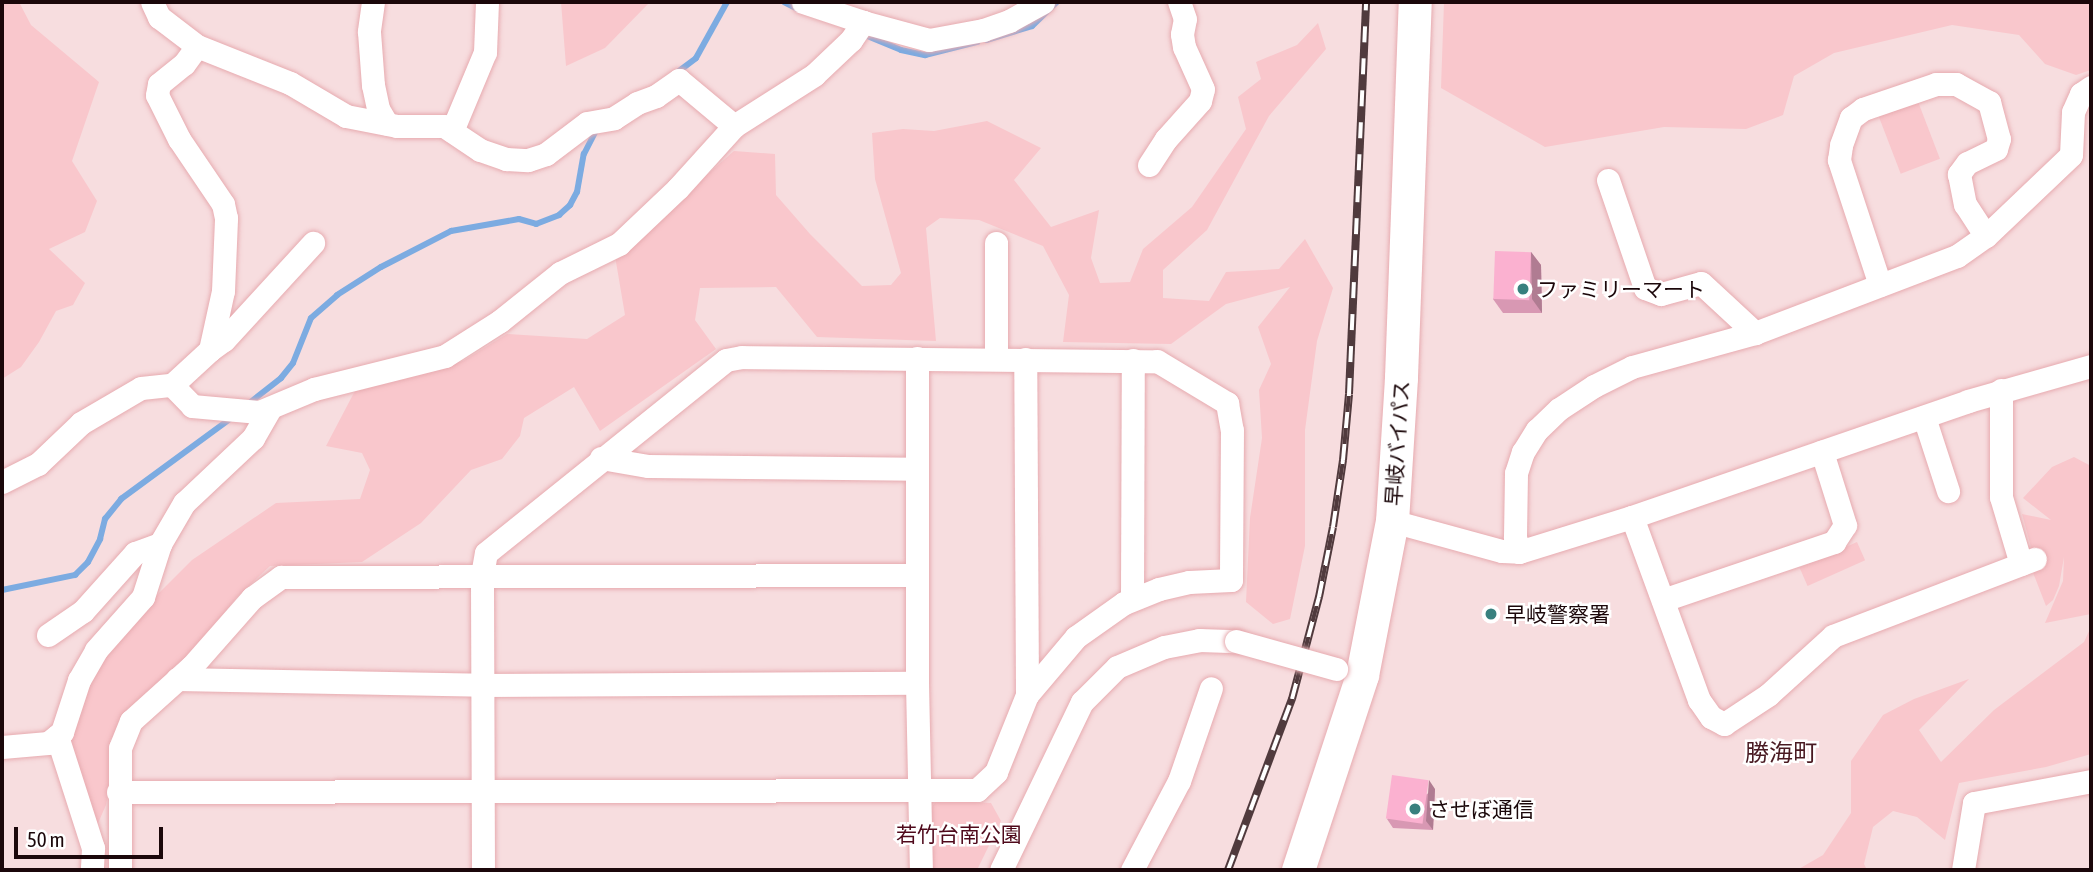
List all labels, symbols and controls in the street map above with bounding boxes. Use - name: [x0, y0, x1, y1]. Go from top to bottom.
- place label: ファミリーマート: [1537, 276, 1705, 302]
- marker: ファミリーマート: [1515, 281, 1531, 297]
- street label: 早岐バイパス: [1380, 379, 1414, 507]
- place label: 早岐警察署: [1505, 601, 1610, 627]
- marker: 早岐警察署: [1483, 606, 1499, 622]
- district label: 勝海町: [1745, 739, 1817, 767]
- place label: させぼ通信: [1429, 796, 1534, 822]
- marker: させぼ通信: [1407, 801, 1423, 817]
- scale bar: [18, 812, 166, 856]
- park label: 若竹台南公園: [896, 821, 1022, 847]
- text: 50 m: [27, 827, 65, 851]

